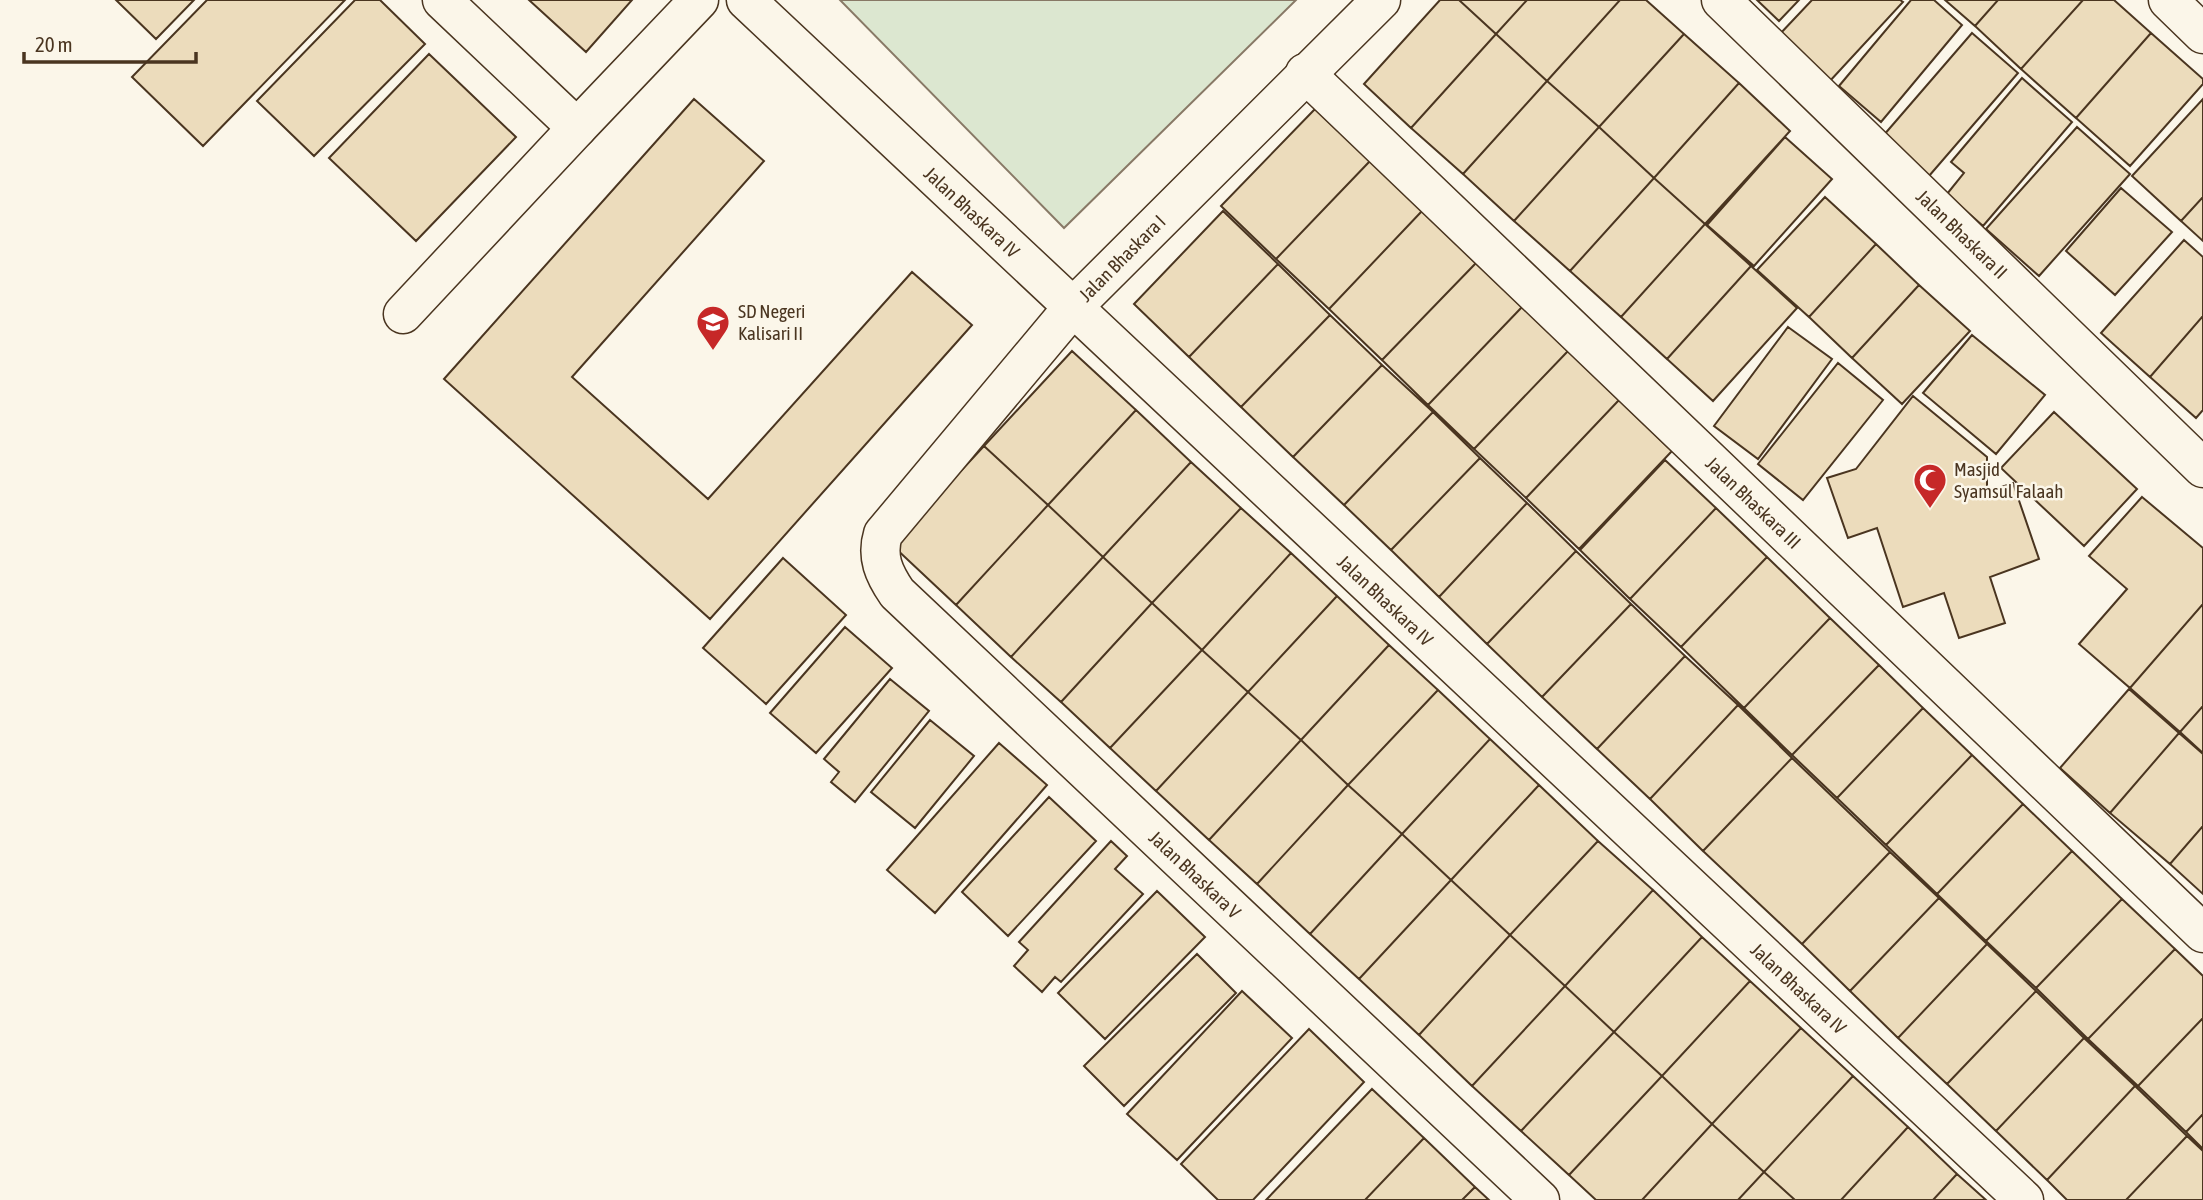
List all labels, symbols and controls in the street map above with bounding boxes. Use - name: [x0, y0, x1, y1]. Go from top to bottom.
- scale bar: [24, 21, 196, 65]
- text: 20 m: [35, 32, 73, 56]
- street label: Jalan Bhaskara IV: [920, 162, 1025, 263]
- street label: Jalan Bhaskara II: [1912, 185, 2012, 283]
- street label: Jalan Bhaskara I: [1074, 210, 1170, 306]
- place label: SD Negeri Kalisari II: [738, 300, 805, 344]
- school or university icon: SD Negeri Kalisari II: [694, 303, 732, 352]
- street label: Jalan Bhaskara III: [1701, 452, 1806, 553]
- place label: Masjid Syamsul Falaah: [1954, 458, 2064, 502]
- mosque icon: Masjid Syamsul Falaah: [1911, 461, 1949, 510]
- street label: Jalan Bhaskara IV: [1333, 550, 1438, 651]
- street label: Jalan Bhaskara V: [1145, 826, 1246, 923]
- street label: Jalan Bhaskara IV: [1746, 938, 1851, 1039]

